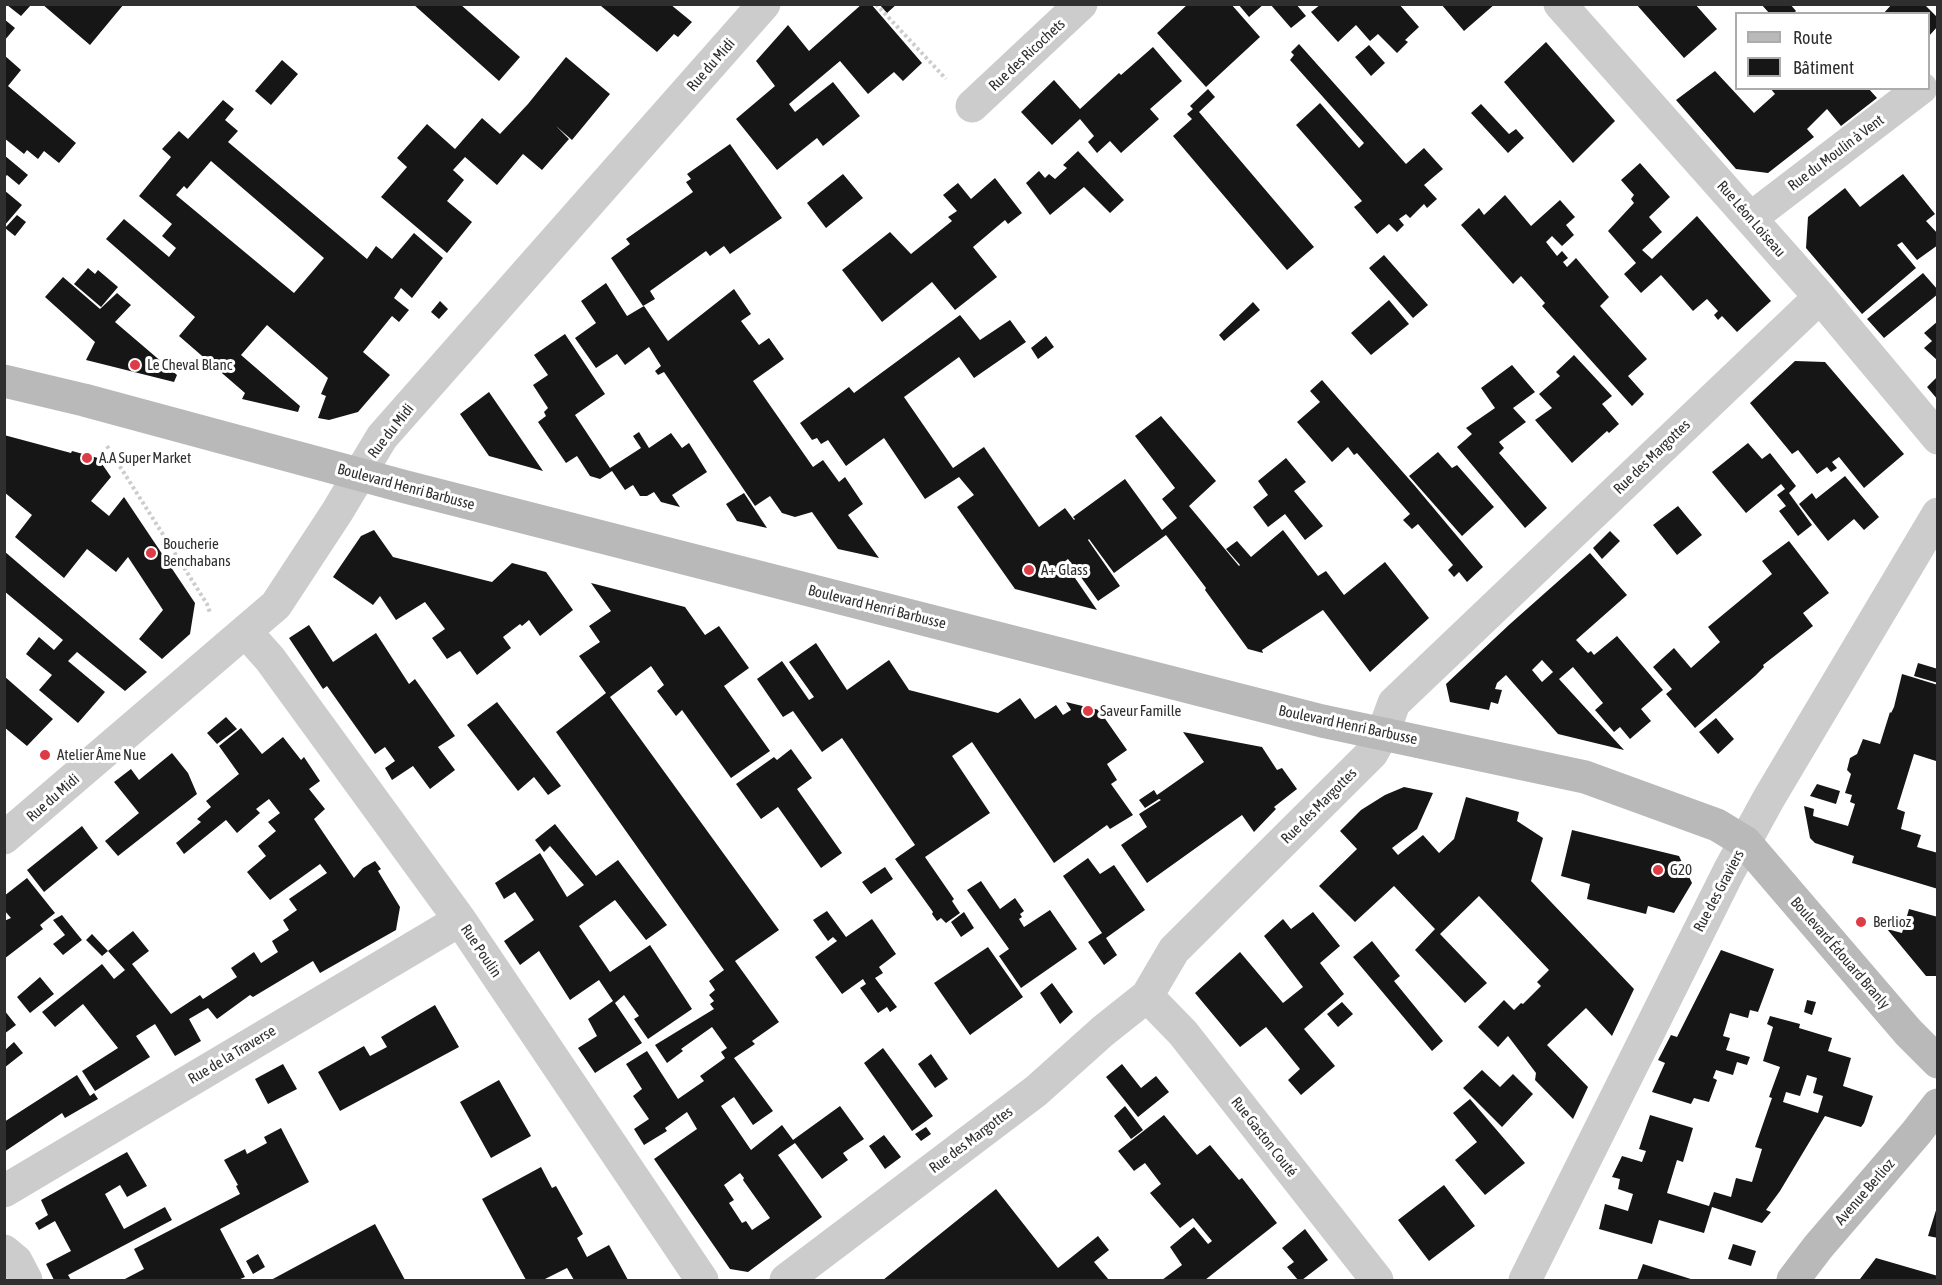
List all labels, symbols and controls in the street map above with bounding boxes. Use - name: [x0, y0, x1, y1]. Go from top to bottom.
- legend: [1735, 12, 1930, 90]
- street label: Rue des Ricochets: [985, 15, 1069, 95]
- text: Route: [1793, 27, 1832, 48]
- street label: Rue du Midi: [683, 35, 739, 95]
- text: Bâtiment: [1793, 57, 1854, 78]
- street label: Rue du Moulin à Vent: [1784, 111, 1888, 195]
- street label: Rue Léon Loiseau: [1713, 177, 1789, 261]
- place label: Le Cheval Blanc: [147, 356, 232, 374]
- marker: Le Cheval Blanc: [128, 358, 142, 372]
- street label: Rue du Midi: [364, 400, 418, 462]
- street label: Rue des Margottes: [1610, 416, 1694, 498]
- place label: A.A Super Market: [99, 449, 191, 467]
- marker: A.A Super Market: [80, 451, 94, 465]
- street label: Boulevard Henri Barbusse: [335, 460, 477, 514]
- place label: Boucherie Benchabans: [163, 535, 231, 570]
- marker: Boucherie Benchabans: [144, 546, 158, 560]
- place label: A+ Glass: [1041, 561, 1088, 579]
- marker: A+ Glass: [1022, 563, 1036, 577]
- street label: Boulevard Henri Barbusse: [806, 581, 948, 633]
- street label: Boulevard Henri Barbusse: [1277, 701, 1419, 749]
- place label: Saveur Famille: [1100, 702, 1181, 720]
- marker: Saveur Famille: [1081, 704, 1095, 718]
- place label: Atelier Âme Nue: [57, 746, 146, 764]
- marker: Atelier Âme Nue: [38, 748, 52, 762]
- street label: Rue des Margottes: [1277, 764, 1361, 848]
- street label: Rue du Midi: [23, 770, 83, 826]
- street label: Rue des Graviers: [1690, 847, 1748, 935]
- place label: G20: [1670, 861, 1692, 879]
- marker: G20: [1651, 863, 1665, 877]
- street label: Boulevard Édouard Branly: [1787, 893, 1893, 1013]
- place label: Berlioz: [1873, 913, 1911, 931]
- marker: Berlioz: [1854, 915, 1868, 929]
- street label: Rue Poulin: [457, 921, 505, 981]
- street label: Rue de la Traverse: [185, 1022, 279, 1088]
- street label: Rue Gaston Couté: [1227, 1093, 1301, 1181]
- street label: Rue des Margottes: [926, 1103, 1016, 1177]
- street label: Avenue Berlioz: [1831, 1155, 1899, 1229]

